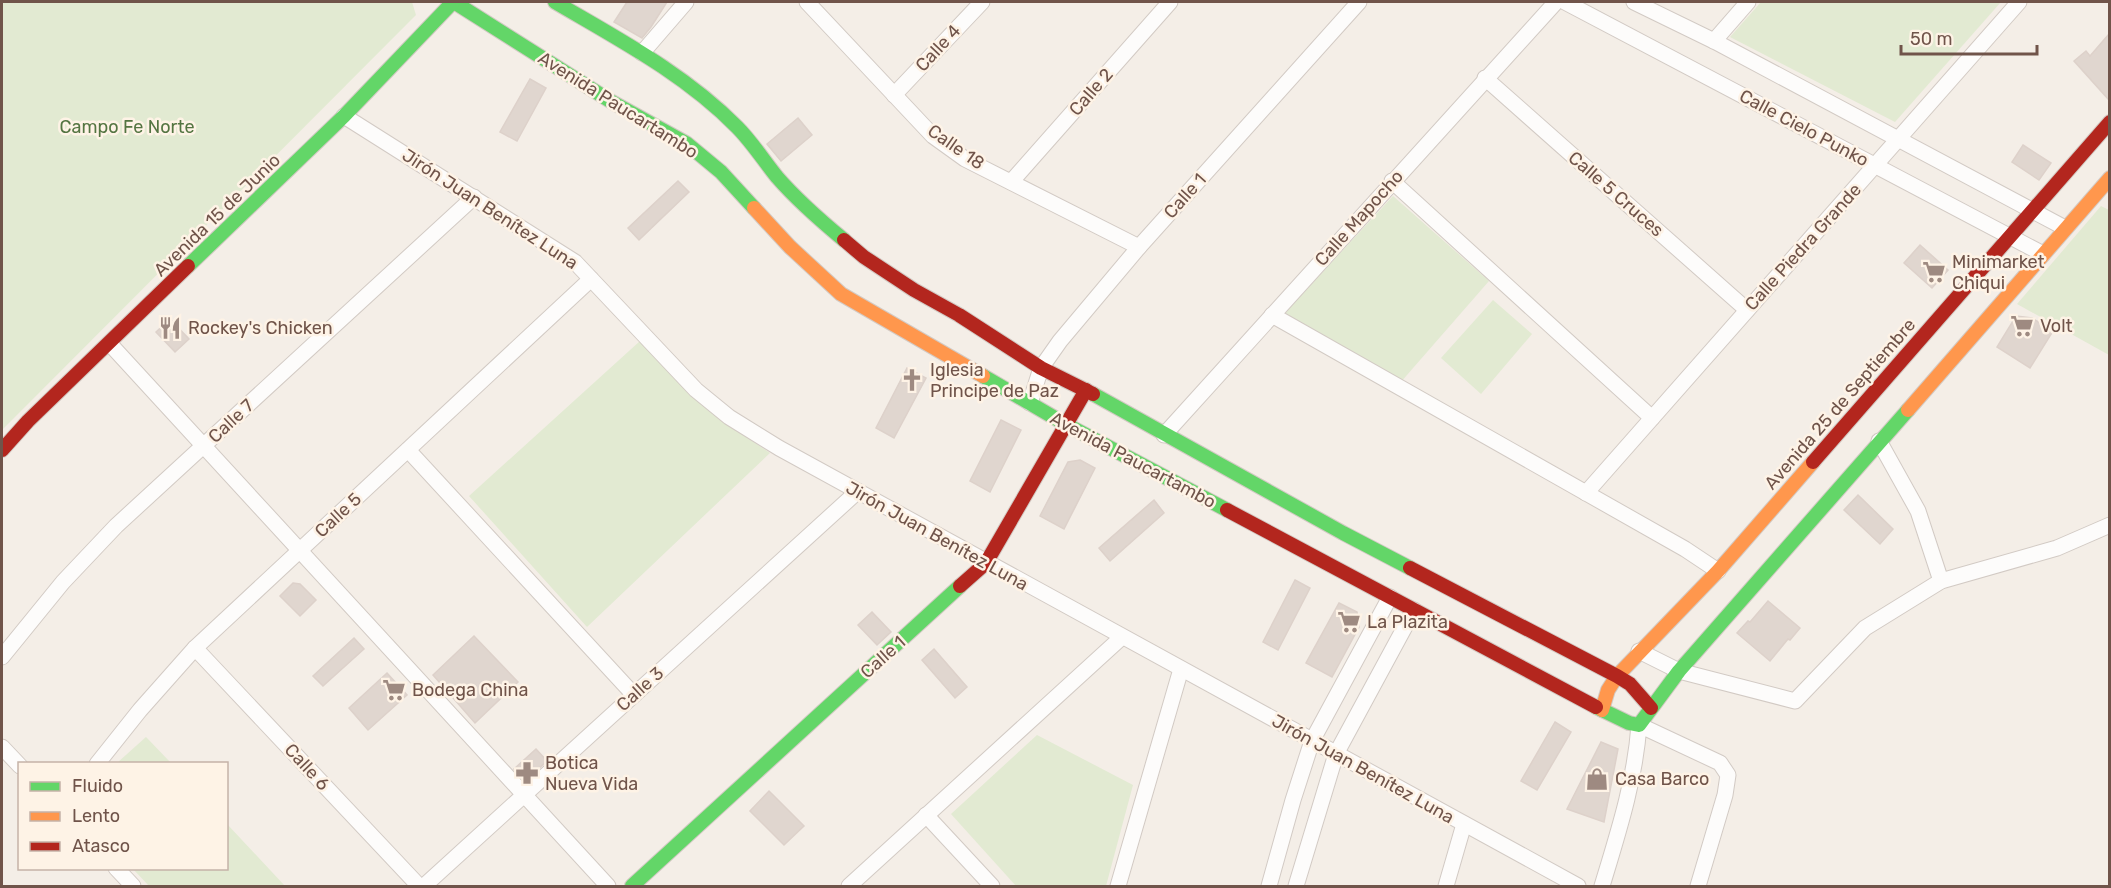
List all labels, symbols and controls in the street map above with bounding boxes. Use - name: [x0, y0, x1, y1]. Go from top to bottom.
- scale bar: [1901, 18, 2038, 56]
- street label: Calle 4: [911, 20, 965, 76]
- text: 50 m: [1910, 28, 1953, 50]
- street label: Avenida Paucartambo: [534, 47, 702, 163]
- street label: Calle 2: [1064, 64, 1118, 120]
- street label: Calle Cielo Punko: [1736, 85, 1872, 171]
- park label: Campo Fe Norte: [60, 116, 195, 138]
- street label: Calle 18: [923, 120, 989, 174]
- street label: Jirón Juan Benítez Luna: [398, 144, 582, 274]
- street label: Calle 5 Cruces: [1564, 147, 1668, 241]
- street label: Avenida 15 de Junio: [149, 149, 285, 281]
- street label: Calle Mapocho: [1310, 165, 1408, 271]
- street label: Calle 1: [1159, 169, 1211, 223]
- street label: Calle Piedra Grande: [1740, 179, 1866, 315]
- place label: Minimarket Chiqui: [1952, 251, 2045, 294]
- supermarket icon: Minimarket Chiqui: [1921, 259, 1947, 285]
- supermarket icon: Volt: [2009, 313, 2035, 339]
- street label: Avenida 25 de Septiembre: [1760, 314, 1920, 494]
- restaurant icon: Rockey's Chicken: [157, 315, 183, 341]
- place label: Volt: [2040, 315, 2073, 337]
- place label: Rockey's Chicken: [188, 317, 333, 339]
- place label: Iglesia Principe de Paz: [930, 359, 1059, 402]
- church icon: Iglesia Principe de Paz: [899, 367, 925, 393]
- street label: Calle 7: [204, 394, 258, 448]
- street label: Avenida Paucartambo: [1046, 407, 1220, 513]
- street label: Jirón Juan Benítez Luna: [842, 477, 1032, 595]
- street label: Calle 5: [310, 488, 366, 542]
- supermarket icon: La Plazita: [1336, 609, 1362, 635]
- place label: La Plazita: [1367, 611, 1448, 633]
- street label: Calle 1: [856, 631, 910, 683]
- street label: Calle 3: [612, 662, 668, 716]
- supermarket icon: Bodega China: [381, 677, 407, 703]
- place label: Bodega China: [412, 679, 528, 701]
- street label: Jirón Juan Benítez Luna: [1268, 710, 1458, 828]
- street label: Calle 6: [280, 739, 334, 795]
- place label: Botica Nueva Vida: [545, 752, 638, 795]
- pharmacy icon: Botica Nueva Vida: [514, 760, 540, 786]
- legend: [18, 762, 228, 870]
- shop icon: Casa Barco: [1584, 766, 1610, 792]
- place label: Casa Barco: [1615, 768, 1709, 790]
- text: Fluido: [72, 775, 123, 797]
- text: Lento: [72, 805, 120, 827]
- text: Atasco: [72, 835, 130, 857]

